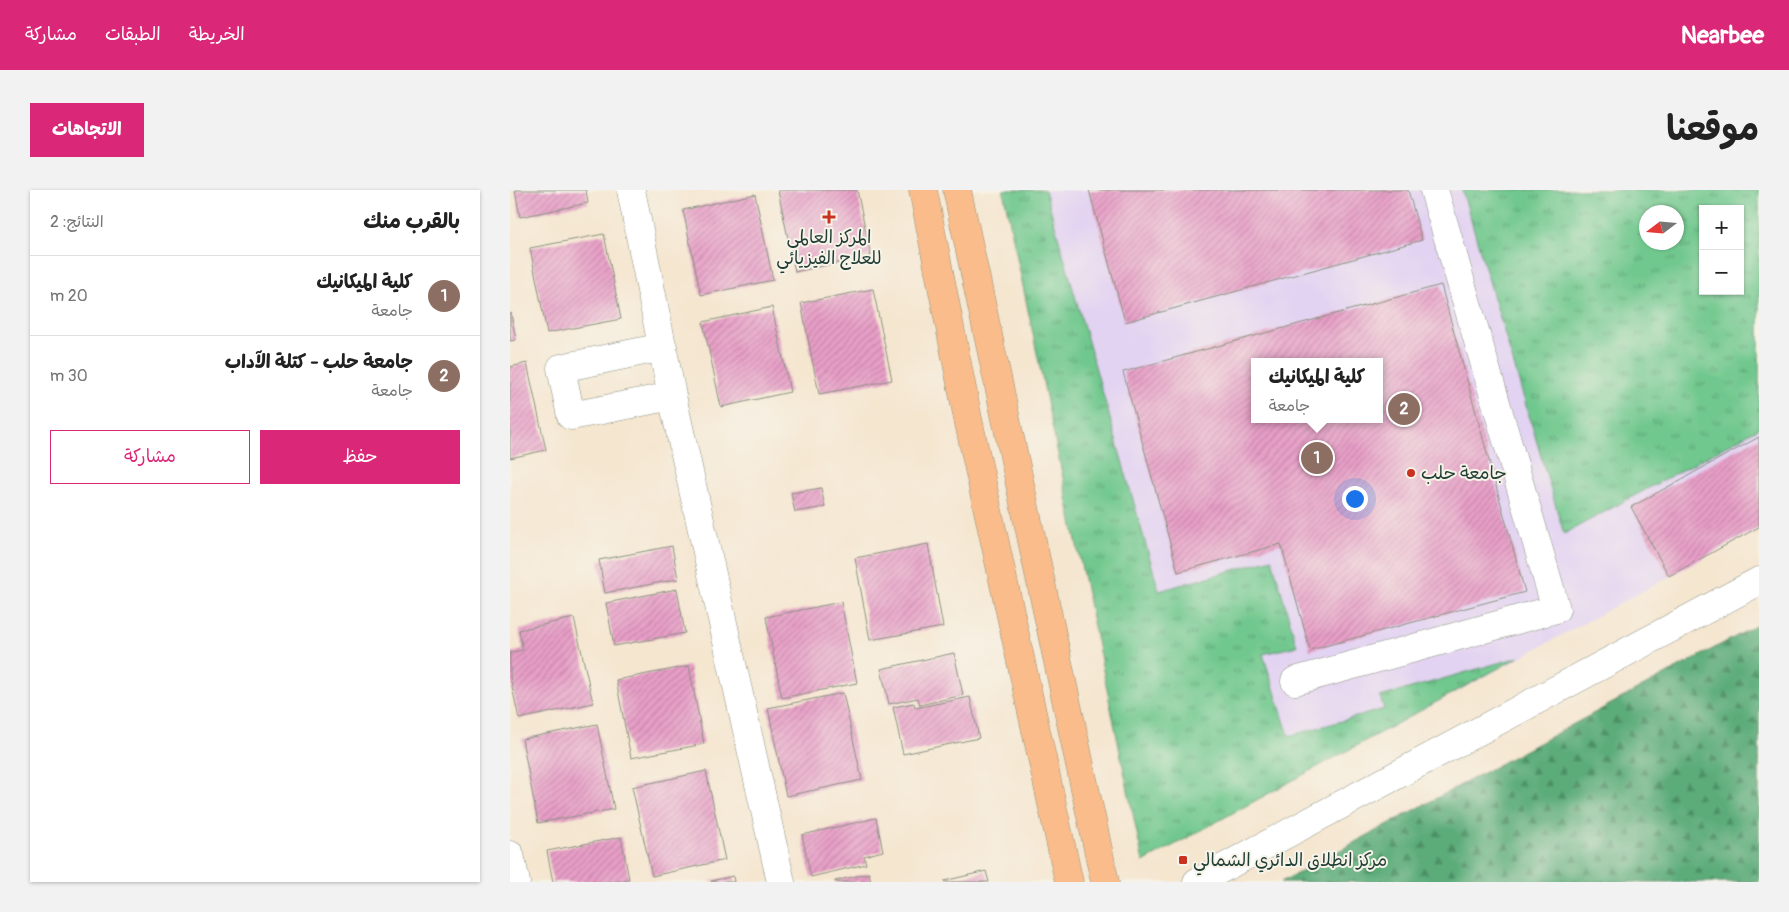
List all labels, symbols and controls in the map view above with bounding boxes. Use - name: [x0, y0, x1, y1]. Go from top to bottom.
- text: Nearbee: [1681, 21, 1764, 50]
- text: مشاركة: [25, 23, 77, 46]
- text: الطبقات: [105, 23, 161, 46]
- text: الخريطة: [189, 23, 245, 46]
- button: الاتجاهات: [30, 103, 144, 157]
- text: موقعنا: [1666, 107, 1759, 151]
- north arrow: [1639, 205, 1684, 250]
- map controls: [1699, 205, 1744, 295]
- button: +: [1699, 205, 1744, 250]
- text: بالقرب منك: [363, 208, 460, 235]
- marker: المركز العالمي للعلاج الفيزيائي: [822, 210, 836, 224]
- text: النتائج: 2: [50, 212, 104, 232]
- place label: المركز العالمي للعلاج الفيزيائي: [776, 226, 882, 274]
- button: −: [1699, 250, 1744, 295]
- text: كلية الميكانيك: [317, 270, 413, 294]
- text: 20 m: [50, 286, 88, 306]
- text: 1: [441, 286, 447, 306]
- text: جامعة: [371, 301, 413, 321]
- text: جامعة حلب - كتلة الآداب: [225, 350, 413, 374]
- popup: [1251, 358, 1383, 423]
- text: كلية الميكانيك: [1269, 365, 1365, 389]
- text: 30 m: [50, 366, 88, 386]
- text: 2: [440, 366, 448, 386]
- text: جامعة: [371, 381, 413, 401]
- pin: 2: [1388, 390, 1420, 428]
- text: جامعة: [1269, 396, 1310, 416]
- button: مشاركة: [50, 430, 250, 484]
- button: حفظ: [260, 430, 460, 484]
- pin: 1: [1301, 439, 1333, 477]
- place label: جامعة حلب: [1421, 462, 1507, 485]
- marker: جامعة حلب: [1405, 467, 1417, 479]
- your location: [1342, 486, 1368, 512]
- place label: مركز انطلاق الدائري الشمالي: [1193, 849, 1387, 876]
- marker: مركز انطلاق الدائري الشمالي: [1177, 854, 1189, 866]

